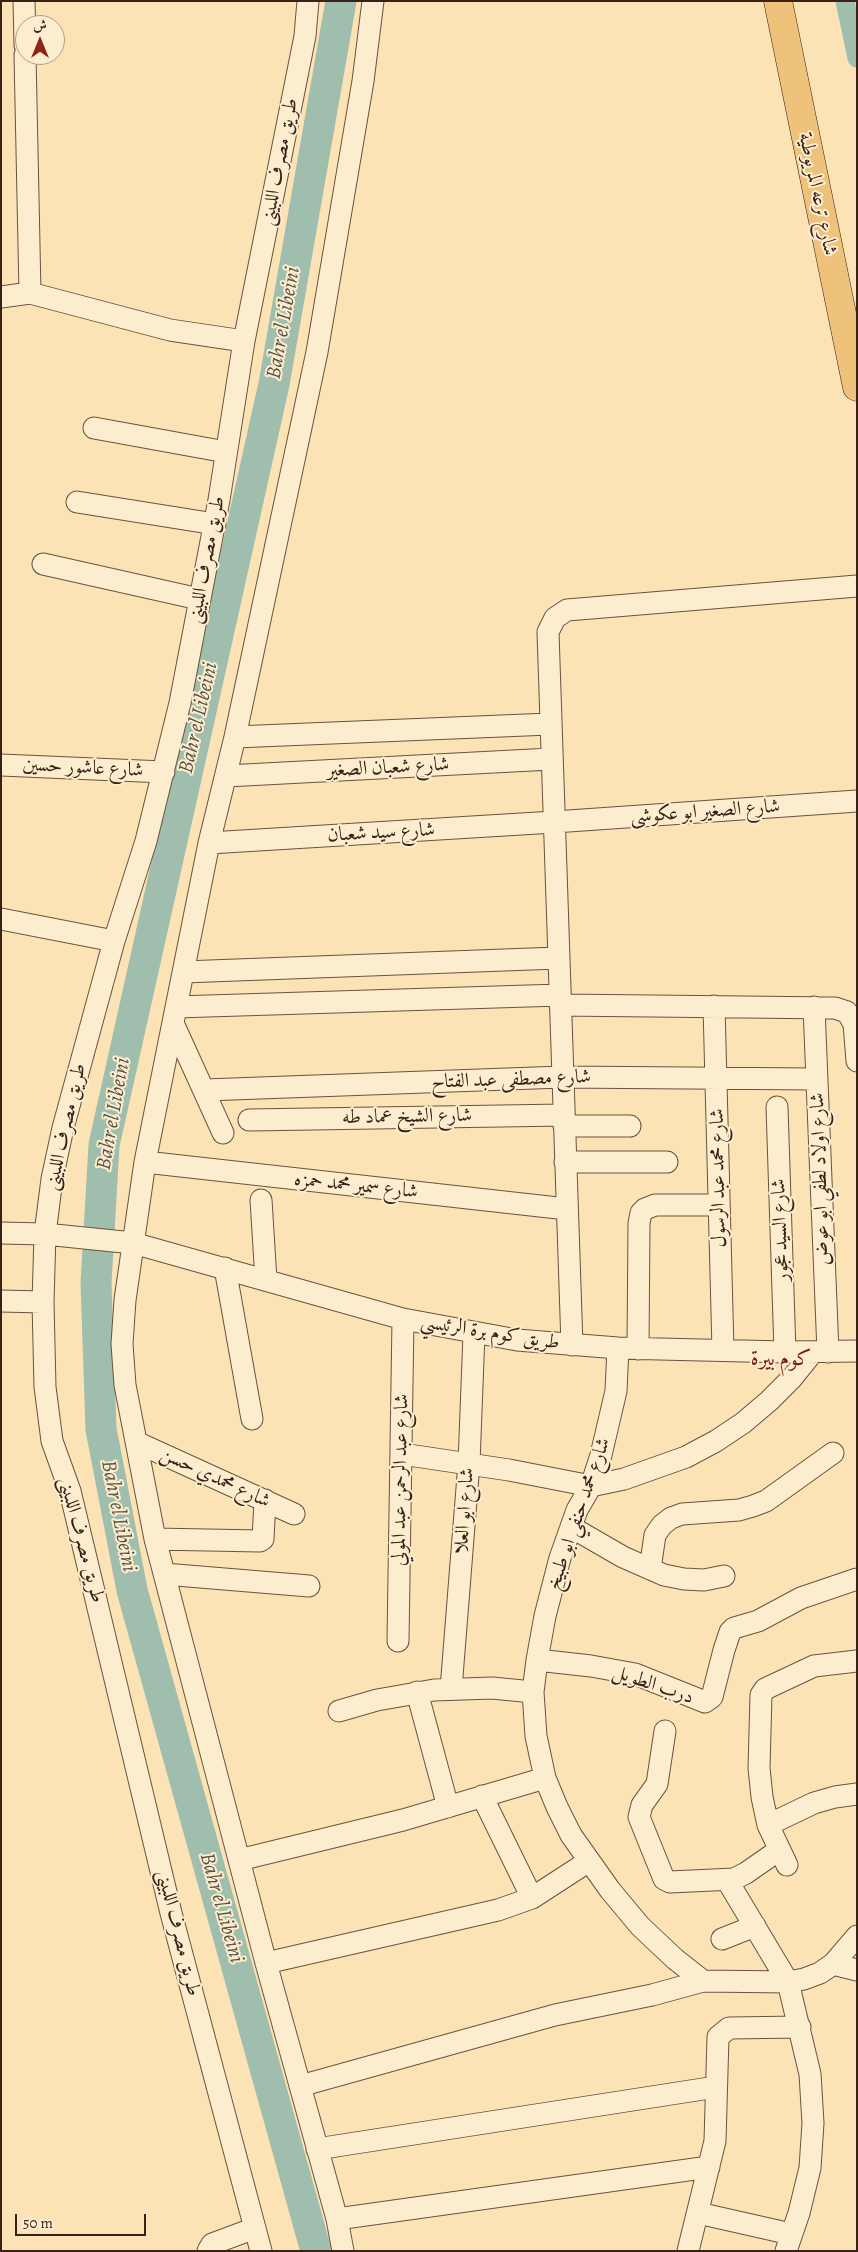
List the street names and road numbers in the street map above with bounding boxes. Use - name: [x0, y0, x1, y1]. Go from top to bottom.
- street label: طريق مصرف اللبينى: [256, 96, 304, 228]
- street label: شارع ترعه المريوطية: [792, 130, 842, 258]
- street label: طريق مصرف اللبينى: [183, 494, 231, 626]
- street label: شارع عاشور حسين: [22, 753, 144, 783]
- street label: شارع شعبان الصغير: [326, 753, 450, 783]
- street label: شارع الصغير ابو عكوشى: [629, 795, 781, 829]
- street label: شارع سيد شعبان: [327, 818, 435, 848]
- street label: طريق مصرف اللبينى: [40, 1061, 92, 1193]
- street label: شارع مصطفى عبد الفتاح: [431, 1065, 591, 1095]
- street label: شارع اولاد لطفي ابو عوض: [806, 1092, 836, 1266]
- street label: شارع الشيخ عماد طه: [342, 1104, 472, 1130]
- street label: شارع محمد عبد الرسول: [706, 1108, 732, 1248]
- street label: شارع سمير محمد حمزه: [293, 1168, 419, 1204]
- street label: شارع السيد عجور: [767, 1178, 795, 1282]
- street label: طريق كوم برة الرئيسي: [419, 1310, 561, 1356]
- street label: شارع عبد الرحمن عبد المولي: [387, 1394, 415, 1566]
- street label: شارع محمد حنفي ابو طبيخ: [542, 1435, 616, 1593]
- street label: شارع محمدي حسن: [156, 1442, 274, 1514]
- street label: شارع ابو العلا: [450, 1467, 480, 1555]
- street label: طريق مصرف اللبينى: [53, 1474, 109, 1606]
- street label: درب الطويل: [609, 1660, 697, 1710]
- street label: طريق مصرف اللبينى: [151, 1867, 205, 1999]

